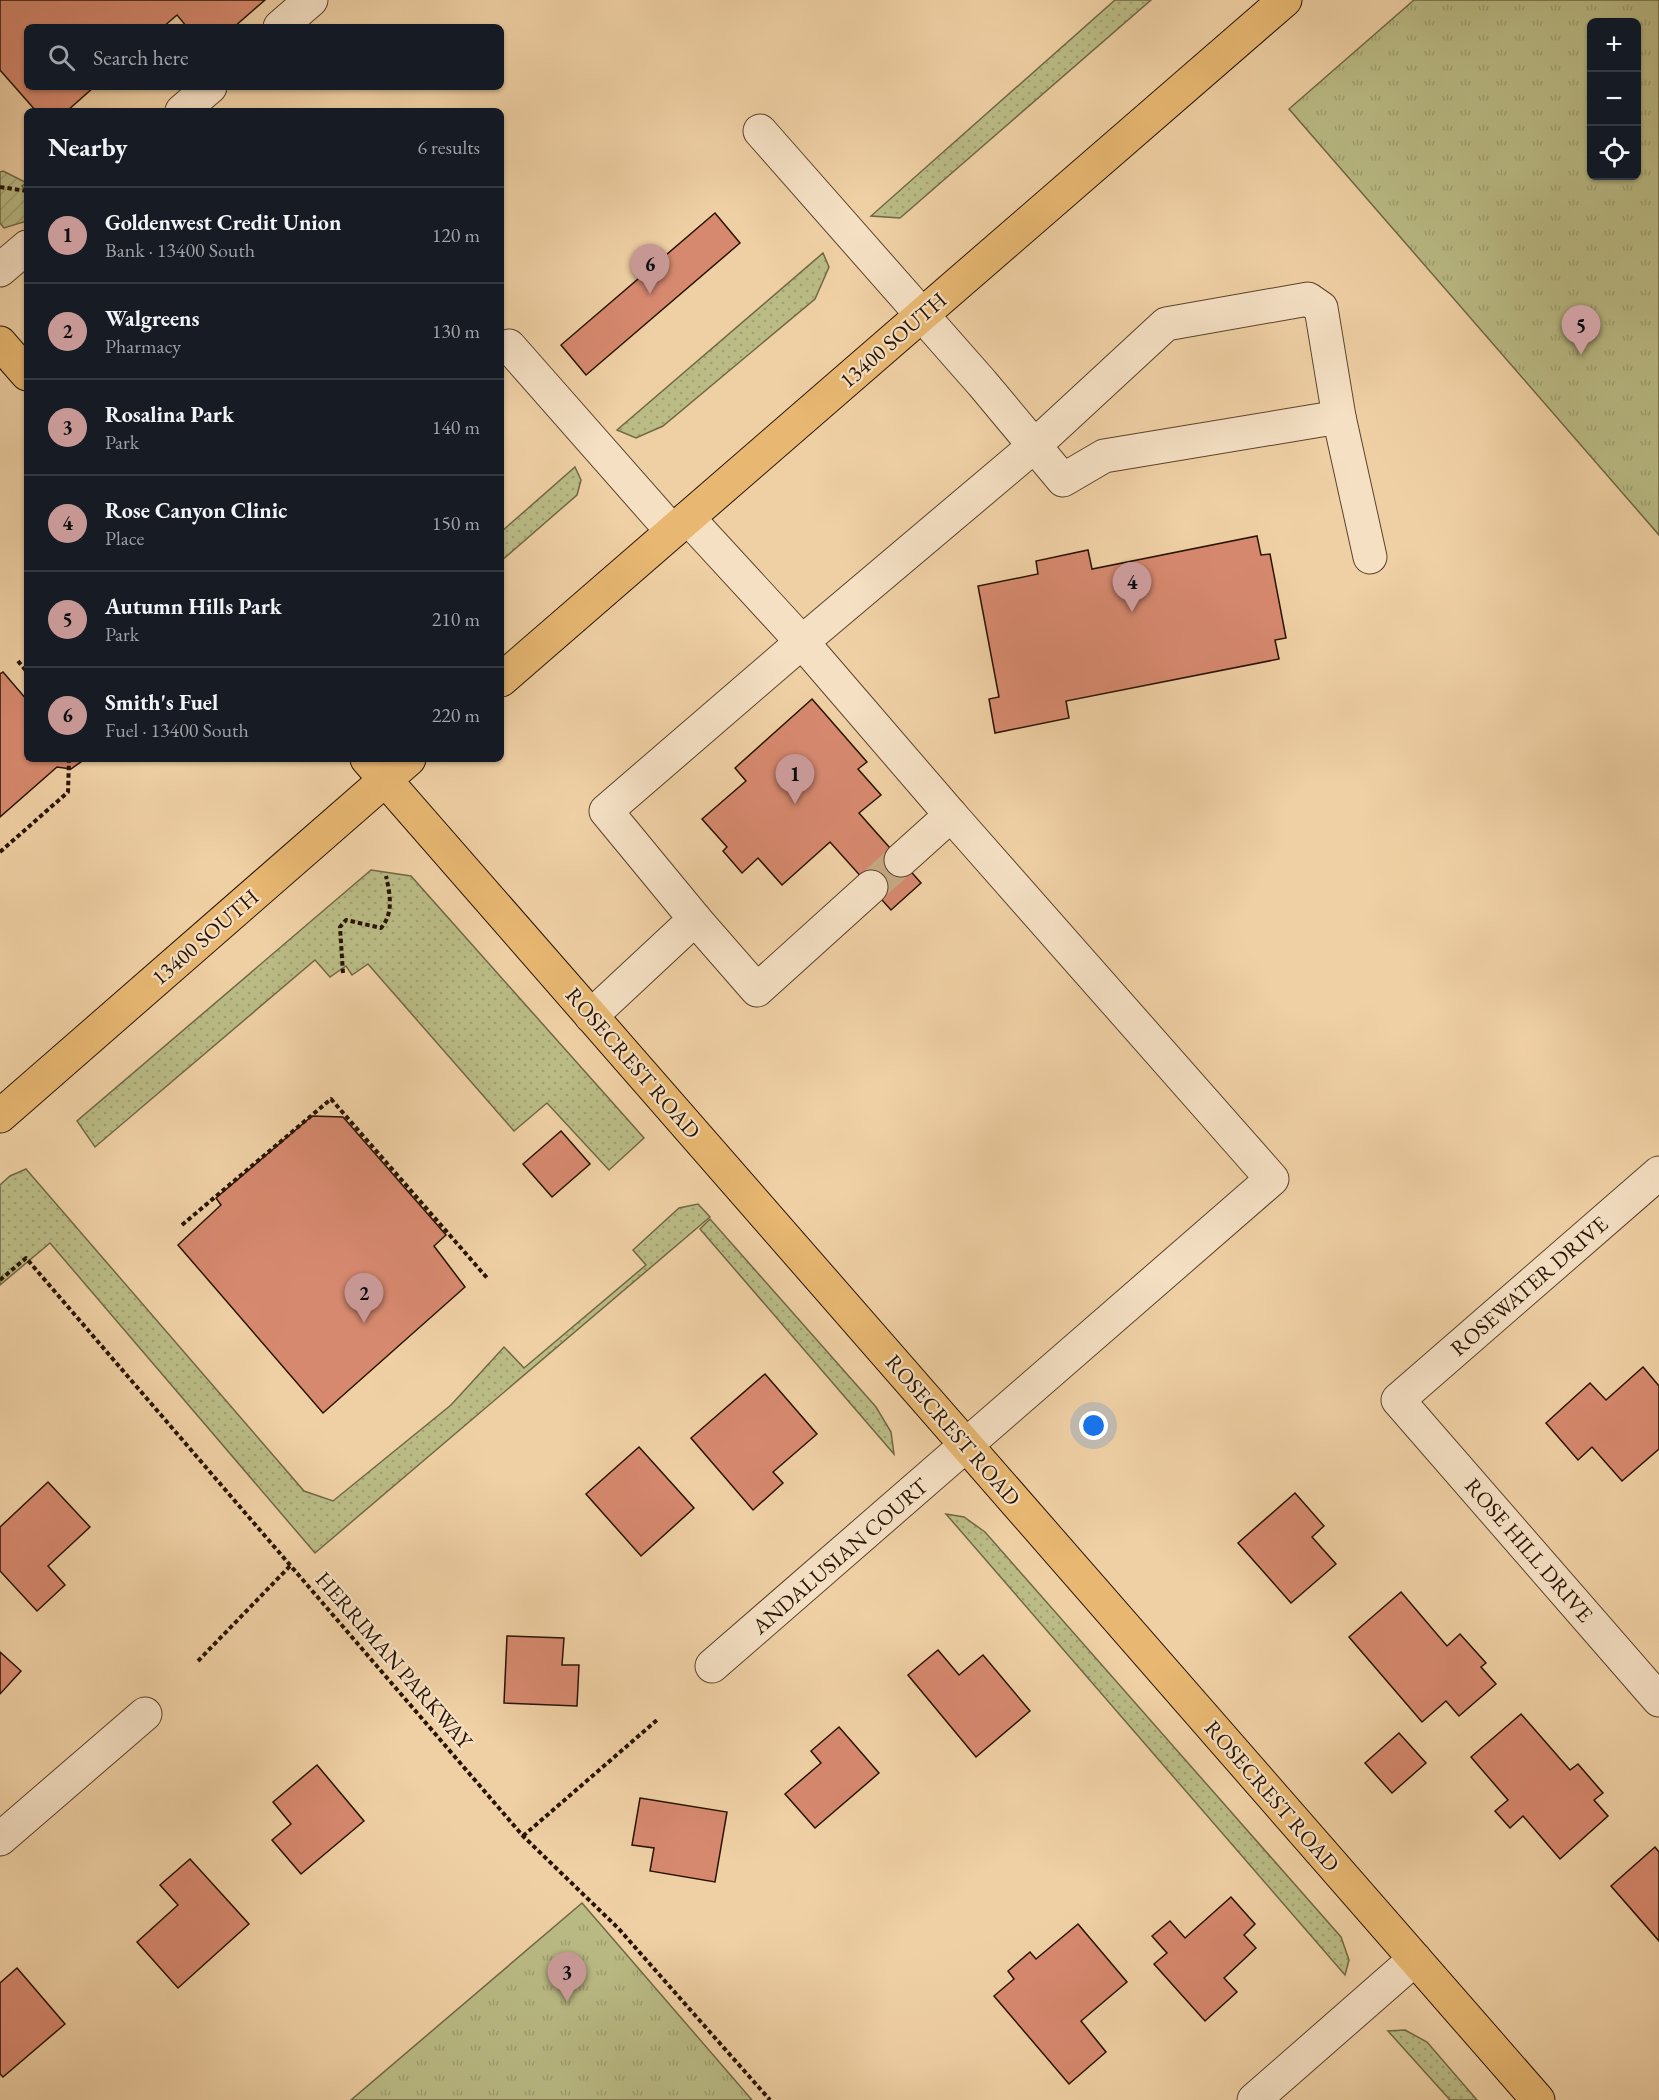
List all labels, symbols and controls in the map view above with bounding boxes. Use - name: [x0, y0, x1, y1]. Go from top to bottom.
- map controls: [1587, 18, 1641, 180]
- button: +: [1587, 18, 1641, 72]
- search box: [24, 24, 504, 90]
- icon: search: [45, 41, 78, 74]
- text: Search here: [93, 43, 188, 72]
- button: −: [1587, 72, 1641, 126]
- button: locate: [1587, 126, 1641, 180]
- text: Nearby: [48, 130, 128, 164]
- text: 6 results: [417, 134, 480, 160]
- text: Goldenwest Credit Union: [105, 208, 341, 237]
- text: 1: [62, 222, 73, 248]
- text: 120 m: [432, 222, 480, 248]
- text: Bank · 13400 South: [105, 237, 255, 263]
- pin: 6: [630, 244, 670, 294]
- street label: 13400 SOUTH: [833, 285, 953, 395]
- text: Walgreens: [105, 304, 199, 333]
- pin: 5: [1562, 306, 1600, 355]
- text: 2: [62, 318, 73, 344]
- text: 130 m: [432, 318, 480, 344]
- text: Pharmacy: [105, 333, 181, 359]
- text: Rosalina Park: [105, 400, 234, 429]
- text: 3: [62, 414, 73, 440]
- text: 140 m: [432, 414, 480, 440]
- text: Park: [105, 429, 139, 455]
- text: Rose Canyon Clinic: [105, 496, 287, 525]
- text: 4: [62, 510, 73, 536]
- text: 150 m: [432, 510, 480, 536]
- text: Place: [105, 525, 144, 551]
- pin: 4: [1112, 562, 1152, 612]
- text: Autumn Hills Park: [105, 592, 282, 621]
- text: 5: [62, 606, 73, 632]
- text: 210 m: [432, 606, 480, 632]
- text: Park: [105, 621, 139, 647]
- text: Smith's Fuel: [105, 688, 218, 717]
- text: 6: [62, 702, 73, 728]
- text: 220 m: [432, 702, 480, 728]
- text: Fuel · 13400 South: [105, 717, 249, 743]
- pin: 1: [776, 754, 814, 804]
- street label: 13400 SOUTH: [145, 882, 265, 992]
- street label: ROSECREST ROAD: [559, 981, 707, 1145]
- street label: ROSEWATER DRIVE: [1444, 1210, 1614, 1362]
- pin: 2: [344, 1274, 384, 1323]
- street label: ROSECREST ROAD: [879, 1348, 1027, 1512]
- your location: [1079, 1411, 1108, 1440]
- street label: ANDALUSIAN COURT: [745, 1471, 934, 1641]
- street label: ROSE HILL DRIVE: [1458, 1472, 1600, 1628]
- street label: HERRIMAN PARKWAY: [309, 1565, 480, 1756]
- street label: ROSECREST ROAD: [1198, 1714, 1346, 1878]
- pin: 3: [548, 1952, 586, 2002]

